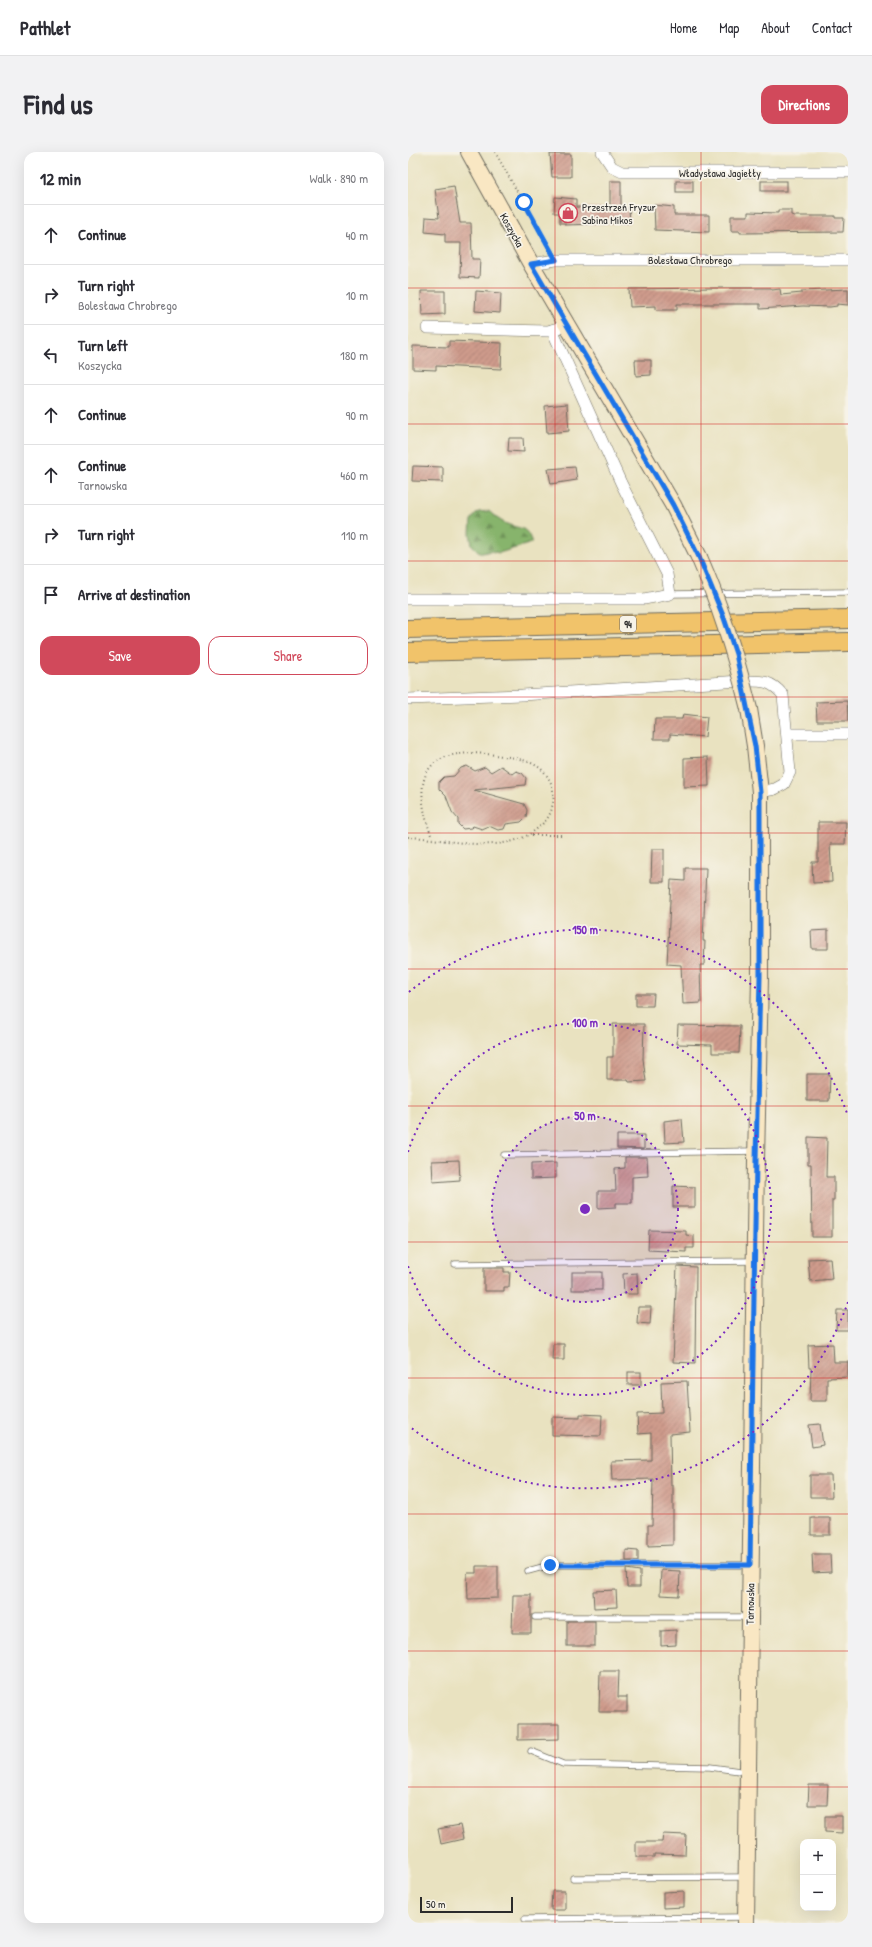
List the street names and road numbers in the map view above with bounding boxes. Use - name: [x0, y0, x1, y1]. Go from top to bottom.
- street label: Władysława Jagiełły: [679, 166, 761, 180]
- street label: Koszycka: [497, 210, 527, 250]
- street label: Bolesława Chrobrego: [648, 253, 732, 267]
- road number: 94: [620, 616, 636, 632]
- street label: Tarnowska: [743, 1583, 757, 1625]

